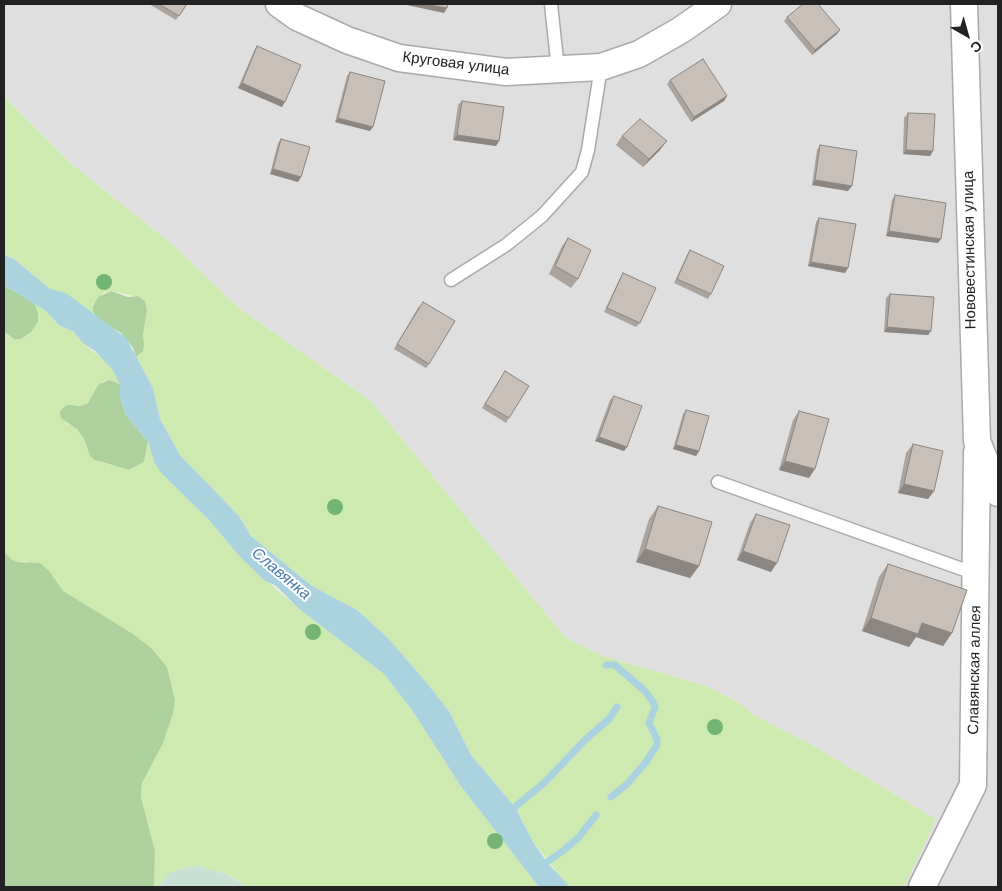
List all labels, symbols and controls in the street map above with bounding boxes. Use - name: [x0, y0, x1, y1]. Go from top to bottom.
- north arrow: [942, 10, 992, 60]
- text: С: [967, 37, 985, 56]
- street label: Круговая улица: [402, 49, 510, 79]
- street label: Нововестинская улица: [960, 170, 980, 330]
- water label: Славянка: [248, 544, 314, 604]
- street label: Славянская аллея: [965, 605, 985, 735]

